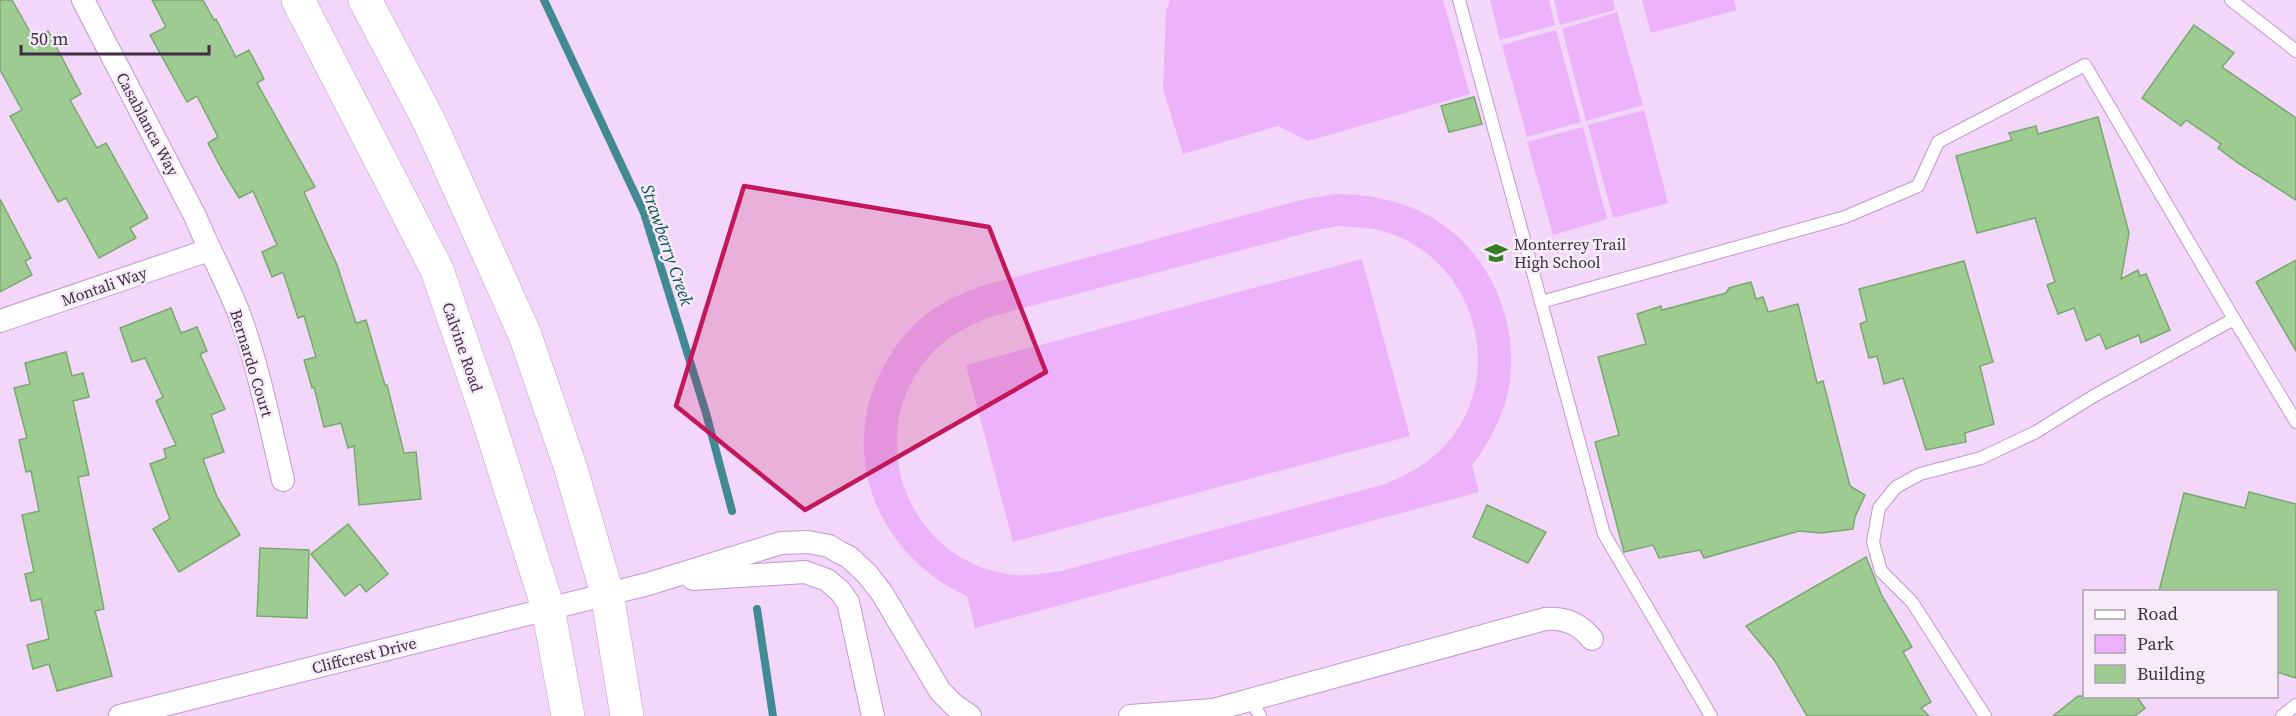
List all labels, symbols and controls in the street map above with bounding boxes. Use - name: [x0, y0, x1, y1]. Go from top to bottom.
- scale bar: [21, 18, 208, 56]
- text: 50 m: [30, 26, 68, 51]
- street label: Casablanca Way: [111, 68, 185, 180]
- water label: Strawberry Creek: [635, 181, 700, 309]
- place label: Monterrey Trail High School: [1514, 233, 1627, 273]
- school or university icon: Monterrey Trail High School: [1483, 240, 1509, 266]
- street label: Montali Way: [58, 261, 150, 311]
- street label: Calvine Road: [437, 299, 489, 395]
- street label: Bernardo Court: [225, 307, 279, 420]
- legend: [2083, 590, 2278, 698]
- text: Road: [2137, 601, 2178, 626]
- street label: Cliffcrest Drive: [309, 631, 419, 679]
- text: Park: [2137, 631, 2174, 656]
- text: Building: [2137, 661, 2205, 686]

